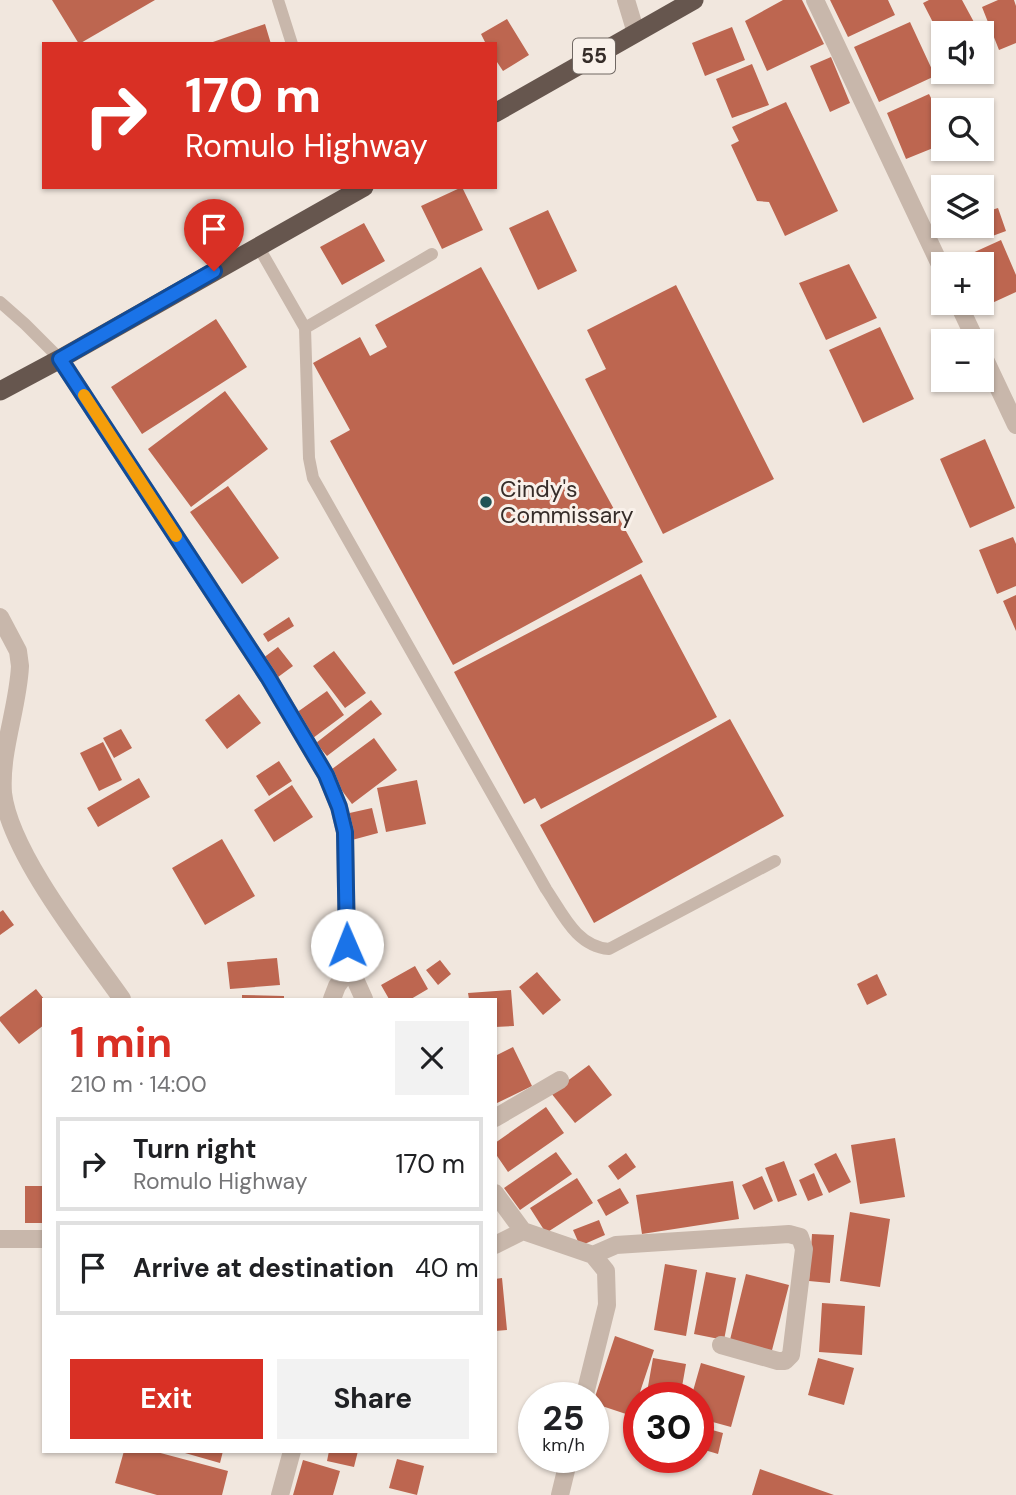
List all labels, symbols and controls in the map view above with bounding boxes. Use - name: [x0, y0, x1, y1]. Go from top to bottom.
- map controls: [931, 21, 994, 392]
- button: sound: [931, 21, 994, 84]
- road number: 55: [573, 38, 615, 74]
- text: 170 m: [185, 63, 321, 127]
- icon: right: [70, 70, 161, 161]
- button: search: [931, 98, 994, 161]
- text: Romulo Highway: [185, 125, 428, 167]
- button: layers: [931, 175, 994, 238]
- pin: [184, 199, 244, 271]
- icon: arrive: [195, 210, 233, 248]
- button: +: [931, 252, 994, 315]
- button: −: [931, 329, 994, 392]
- place label: Cindy's Commissary: [500, 474, 634, 530]
- marker: Cindy's Commissary: [478, 494, 494, 510]
- position arrow: [310, 908, 384, 982]
- text: 1 min: [70, 1015, 172, 1070]
- button: close: [395, 1021, 469, 1095]
- text: 210 m · 14:00: [70, 1069, 207, 1099]
- text: Turn right: [133, 1132, 257, 1166]
- icon: right: [74, 1145, 112, 1183]
- text: 170 m: [396, 1147, 465, 1181]
- text: Romulo Highway: [133, 1166, 308, 1196]
- icon: arrive: [74, 1249, 112, 1287]
- text: Arrive at destination: [133, 1251, 394, 1285]
- text: 40 m: [415, 1251, 479, 1285]
- button: Exit: [70, 1359, 263, 1439]
- button: Share: [277, 1359, 469, 1439]
- speed limit sign: 30: [623, 1382, 714, 1473]
- text: 25: [543, 1395, 584, 1441]
- text: km/h: [542, 1433, 585, 1457]

